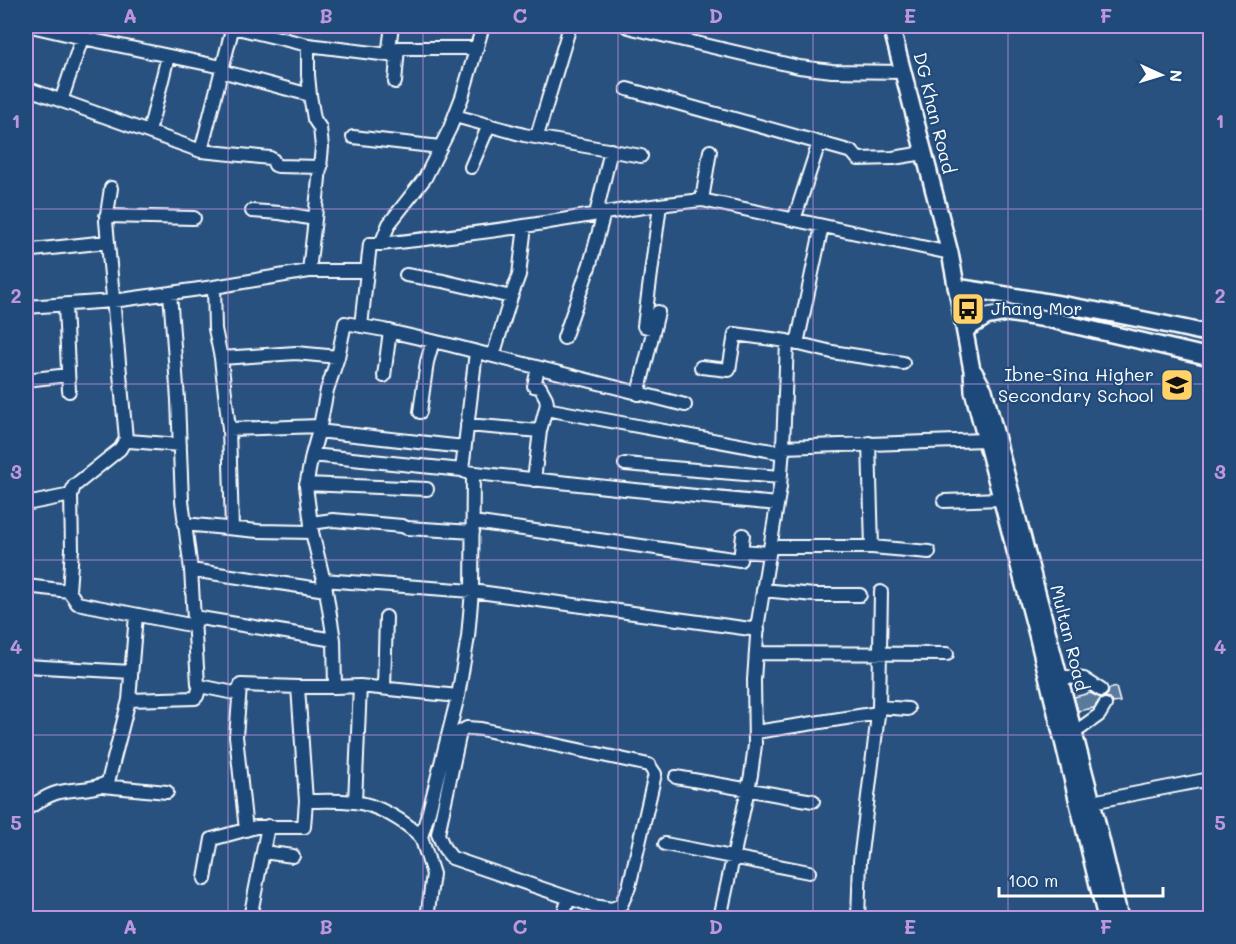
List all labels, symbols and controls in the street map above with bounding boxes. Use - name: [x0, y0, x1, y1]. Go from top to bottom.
- text: A: [123, 2, 137, 28]
- text: B: [319, 2, 333, 28]
- text: C: [513, 2, 528, 28]
- text: D: [709, 2, 723, 28]
- text: E: [904, 2, 916, 28]
- text: F: [1100, 2, 1113, 28]
- north arrow: [1131, 45, 1191, 105]
- street label: DG Khan Road: [908, 50, 962, 176]
- text: N: [1166, 69, 1187, 83]
- text: 1: [12, 107, 20, 133]
- text: 1: [1216, 107, 1224, 133]
- text: 2: [10, 282, 22, 308]
- text: 2: [1214, 282, 1226, 308]
- bus stop icon: Jhang Mor: [950, 291, 986, 327]
- place label: Jhang Mor: [991, 296, 1082, 320]
- place label: Ibne-Sina Higher Secondary School: [998, 362, 1154, 407]
- school or university icon: Ibne-Sina Higher Secondary School: [1159, 367, 1195, 403]
- text: 3: [10, 458, 22, 484]
- text: 3: [1214, 458, 1226, 484]
- street label: Multan Road: [1045, 582, 1095, 693]
- text: 4: [10, 633, 23, 659]
- text: 4: [1214, 633, 1227, 659]
- text: 5: [10, 809, 22, 835]
- text: 5: [1214, 809, 1226, 835]
- scale bar: [999, 860, 1162, 898]
- text: 100 m: [1008, 868, 1058, 892]
- text: A: [123, 913, 137, 939]
- text: B: [319, 913, 333, 939]
- text: C: [513, 913, 528, 939]
- text: D: [709, 913, 723, 939]
- text: E: [904, 913, 916, 939]
- text: F: [1100, 913, 1113, 939]

